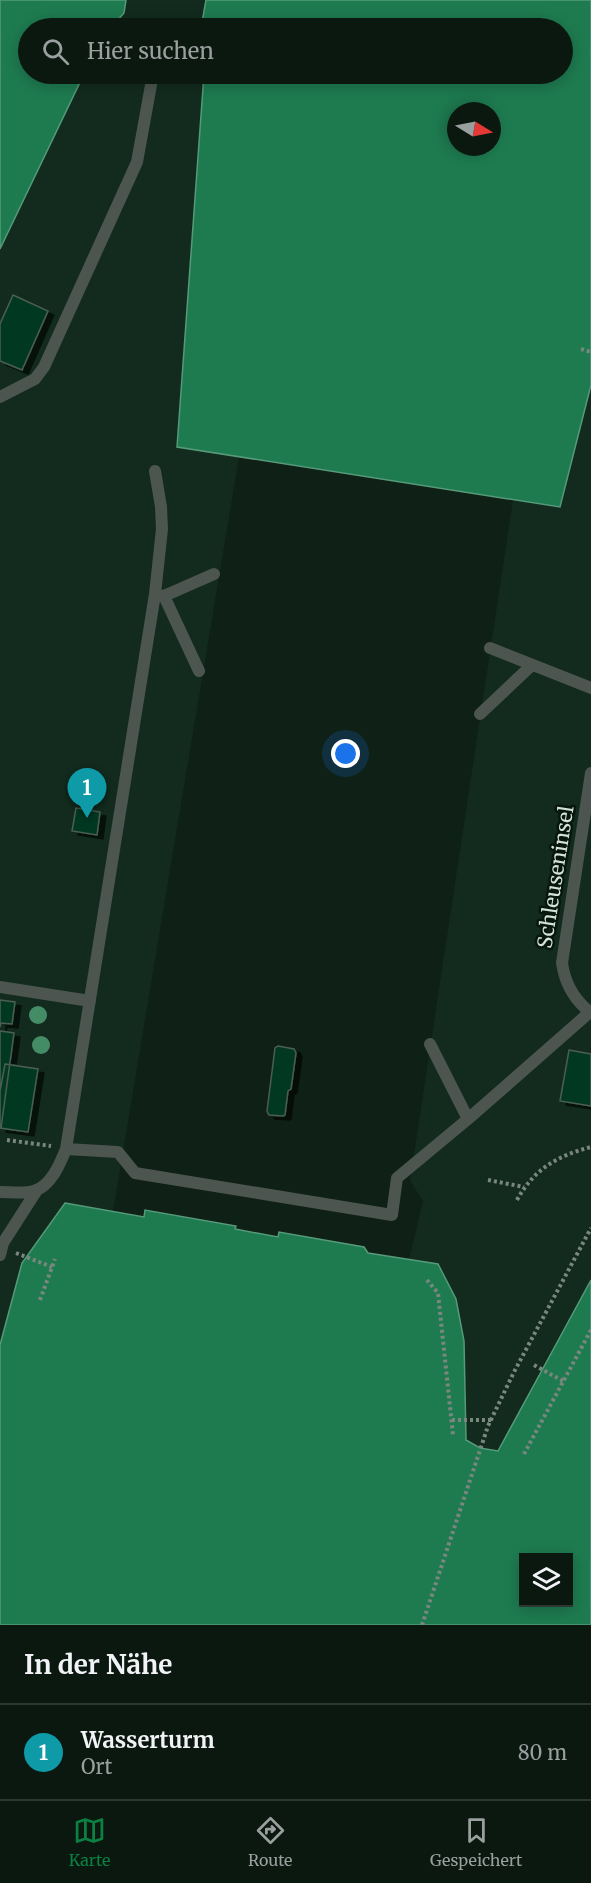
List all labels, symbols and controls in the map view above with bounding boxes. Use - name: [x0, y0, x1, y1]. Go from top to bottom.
- search box: [18, 18, 573, 84]
- icon: search: [39, 35, 72, 68]
- text: Hier suchen: [87, 37, 214, 65]
- north arrow: [447, 102, 501, 156]
- your location: [331, 739, 360, 768]
- pin: 1: [68, 768, 106, 818]
- street label: Schleuseninsel: [531, 804, 579, 950]
- map controls: [519, 1553, 573, 1607]
- button: layers: [519, 1553, 573, 1607]
- text: In der Nähe: [24, 1648, 172, 1681]
- text: Wasserturm: [81, 1726, 215, 1754]
- text: 1: [39, 1740, 48, 1765]
- text: 80 m: [518, 1740, 567, 1765]
- text: Ort: [81, 1754, 112, 1779]
- tab: Karte: [69, 1814, 110, 1870]
- tab: Route: [248, 1814, 292, 1870]
- tab: Gespeichert: [430, 1814, 522, 1870]

